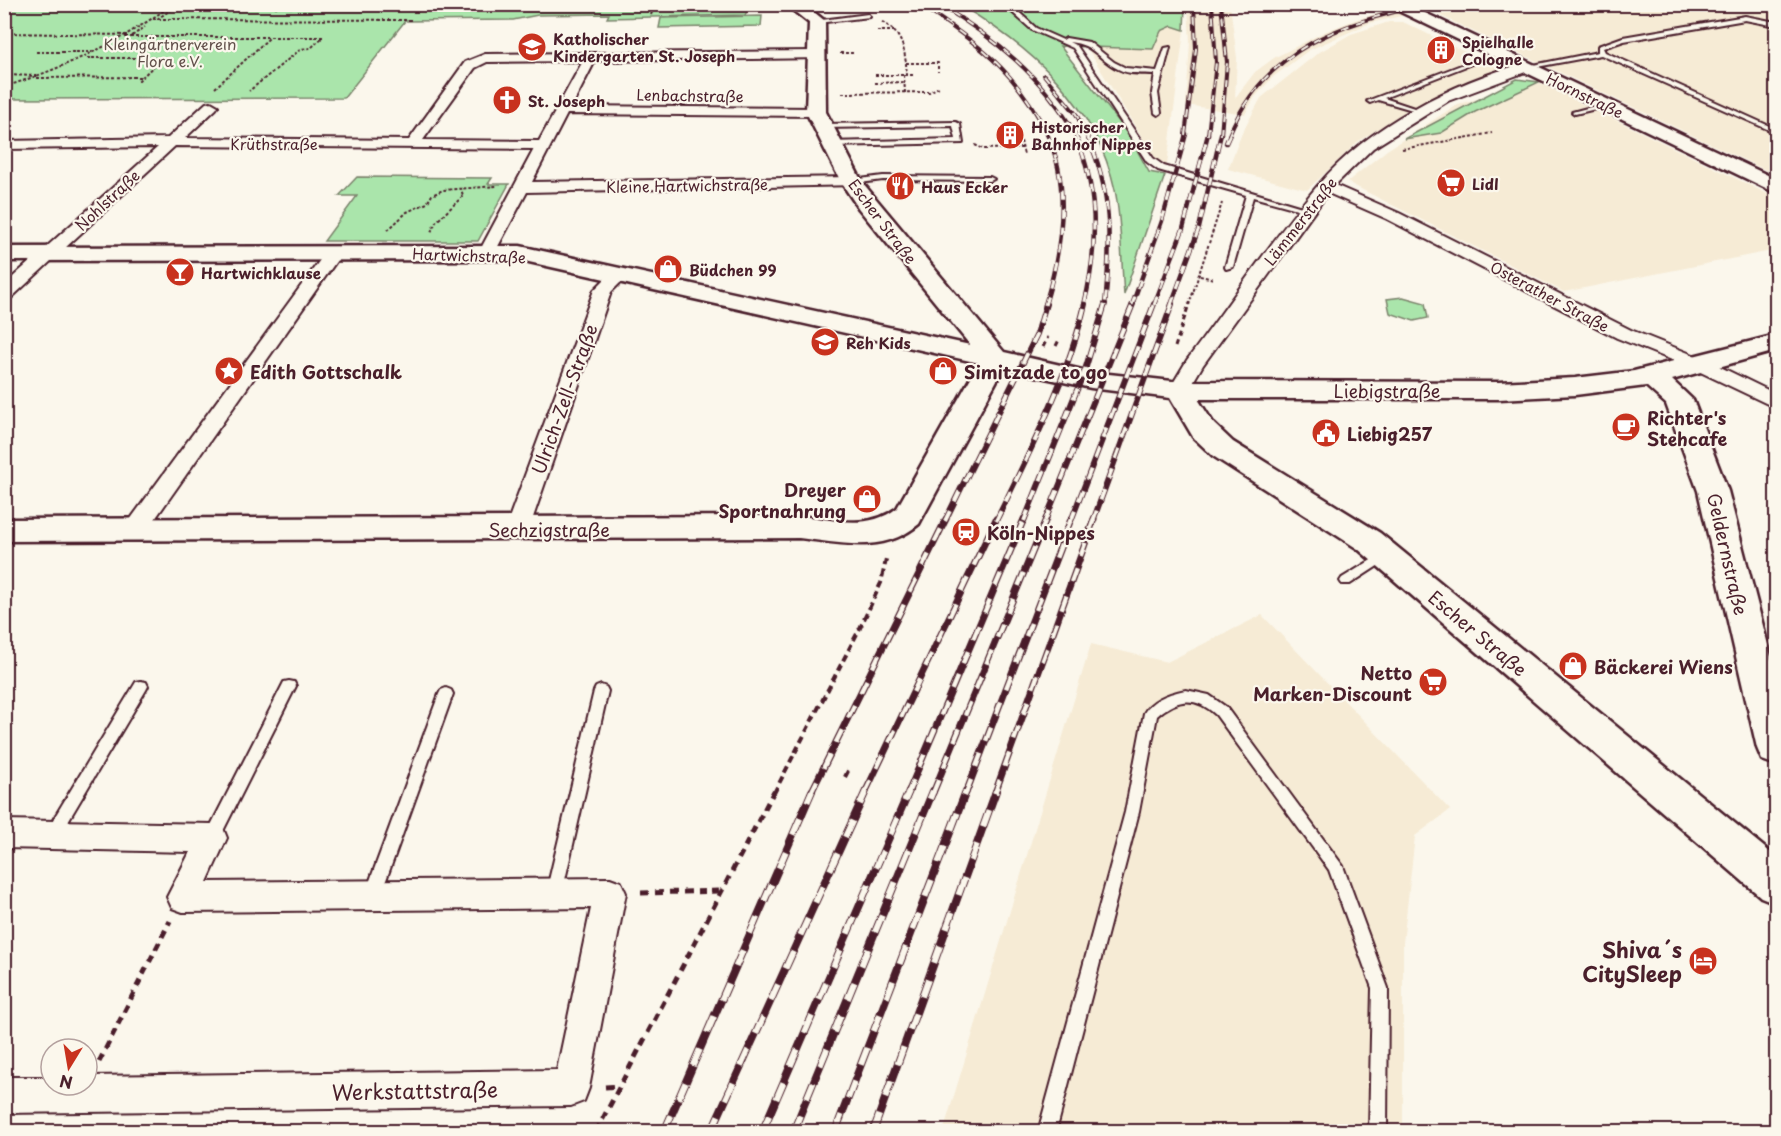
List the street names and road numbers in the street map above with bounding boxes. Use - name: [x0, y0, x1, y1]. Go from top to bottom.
- street label: Hornstraße: [1543, 66, 1627, 124]
- street label: Lenbachstraße: [636, 83, 744, 107]
- street label: Krüthstraße: [230, 132, 318, 155]
- street label: Nohlstraße: [70, 164, 144, 236]
- street label: Kleine Hartwichstraße: [606, 172, 768, 198]
- street label: Lämmerstraße: [1258, 172, 1342, 270]
- street label: Escher Straße: [843, 174, 923, 268]
- street label: Hartwichstraße: [412, 242, 526, 268]
- street label: Osterather Straße: [1486, 255, 1614, 337]
- street label: Ulrich-Zell-Straße: [524, 320, 604, 478]
- street label: Liebigstraße: [1334, 377, 1440, 404]
- street label: Geldernstraße: [1701, 490, 1755, 618]
- street label: Sechzigstraße: [488, 516, 610, 543]
- street label: Escher Straße: [1423, 584, 1533, 682]
- street label: Werkstattstraße: [332, 1073, 498, 1107]

